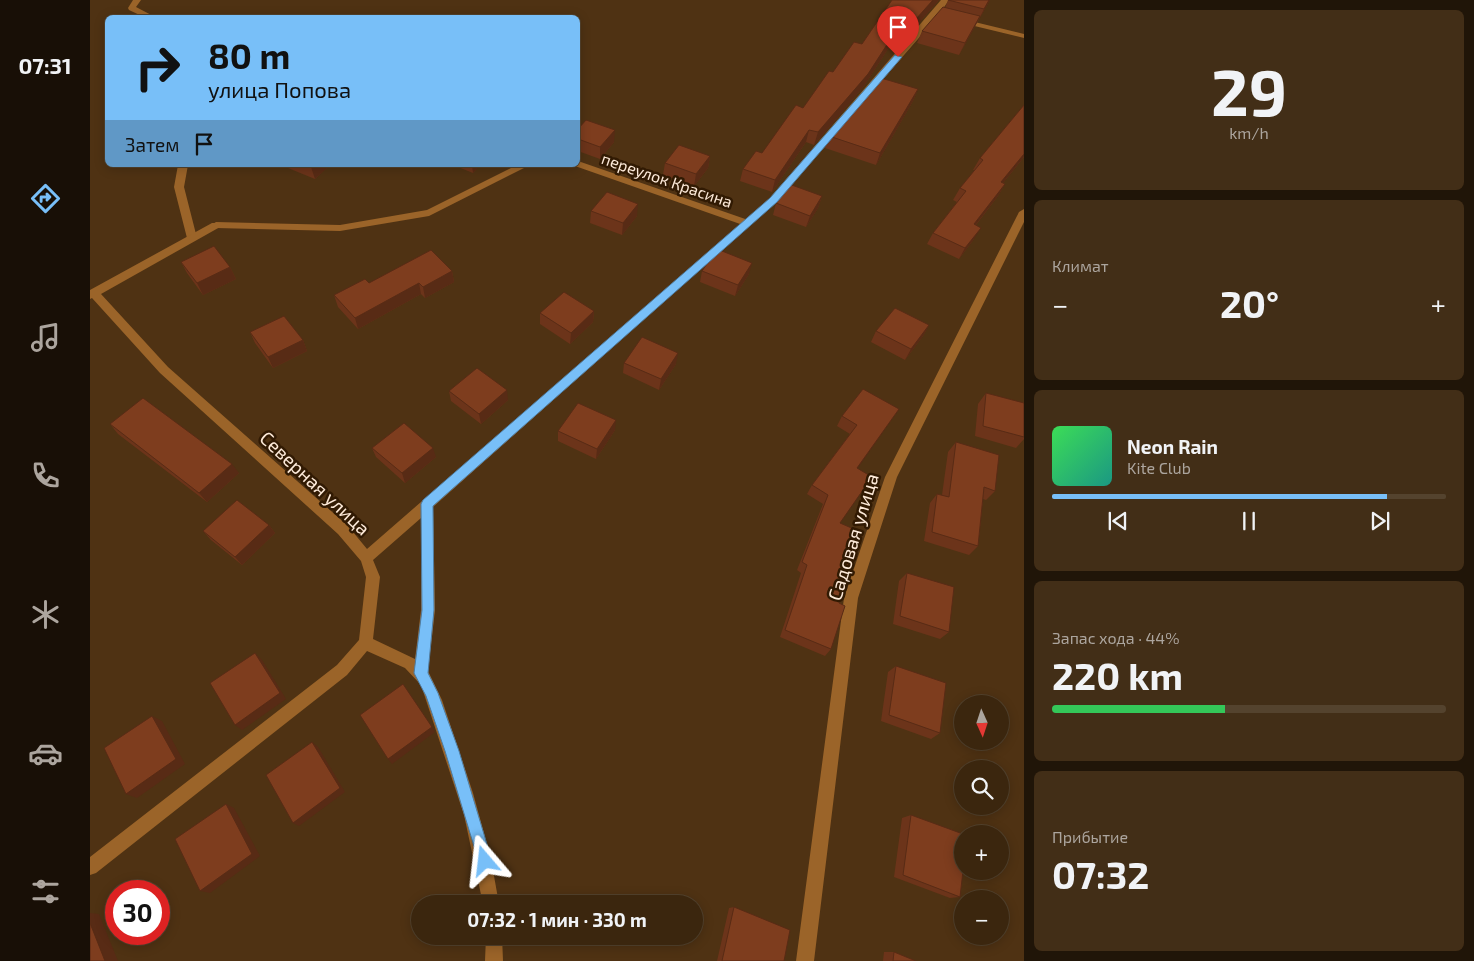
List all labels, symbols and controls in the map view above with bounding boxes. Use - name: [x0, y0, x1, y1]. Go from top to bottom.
- pin: [877, 6, 919, 57]
- icon: arrive: [884, 13, 912, 41]
- text: 80 m: [208, 34, 290, 76]
- icon: right: [125, 35, 190, 100]
- text: 29: [1211, 51, 1287, 129]
- text: 07:31: [18, 52, 72, 78]
- text: улица Попова: [208, 76, 351, 102]
- text: km/h: [1229, 123, 1269, 142]
- icon: arrive: [190, 130, 218, 158]
- text: Затем: [125, 133, 180, 156]
- street label: переулок Красина: [599, 148, 735, 212]
- icon: directions: [28, 181, 63, 216]
- text: Климат: [1052, 256, 1109, 275]
- text: 20°: [1220, 280, 1279, 326]
- text: −: [1052, 287, 1068, 321]
- text: +: [1431, 287, 1446, 321]
- icon: music: [28, 320, 63, 355]
- street label: Северная улица: [255, 426, 375, 540]
- text: Neon Rain: [1127, 435, 1218, 458]
- icon: phone: [28, 458, 63, 493]
- text: Kite Club: [1127, 458, 1191, 477]
- street label: Садовая улица: [822, 470, 884, 604]
- icon: previous: [1104, 507, 1132, 535]
- icon: pause: [1235, 507, 1263, 535]
- icon: next: [1366, 507, 1394, 535]
- icon: climate: [28, 597, 63, 632]
- text: Запас хода · 44%: [1052, 628, 1179, 647]
- text: 220 km: [1052, 652, 1183, 698]
- north arrow: [954, 695, 1009, 750]
- map controls: [954, 695, 1009, 945]
- icon: car: [28, 736, 63, 771]
- button: search: [954, 760, 1009, 815]
- button: +: [954, 825, 1009, 880]
- text: Прибытие: [1052, 827, 1128, 846]
- position arrow: [458, 834, 510, 886]
- text: 07:32: [1052, 851, 1149, 897]
- icon: filters: [28, 874, 63, 909]
- speed limit sign: 30: [105, 880, 170, 945]
- button: −: [954, 890, 1009, 945]
- text: 07:32 · 1 мин · 330 m: [467, 908, 647, 931]

